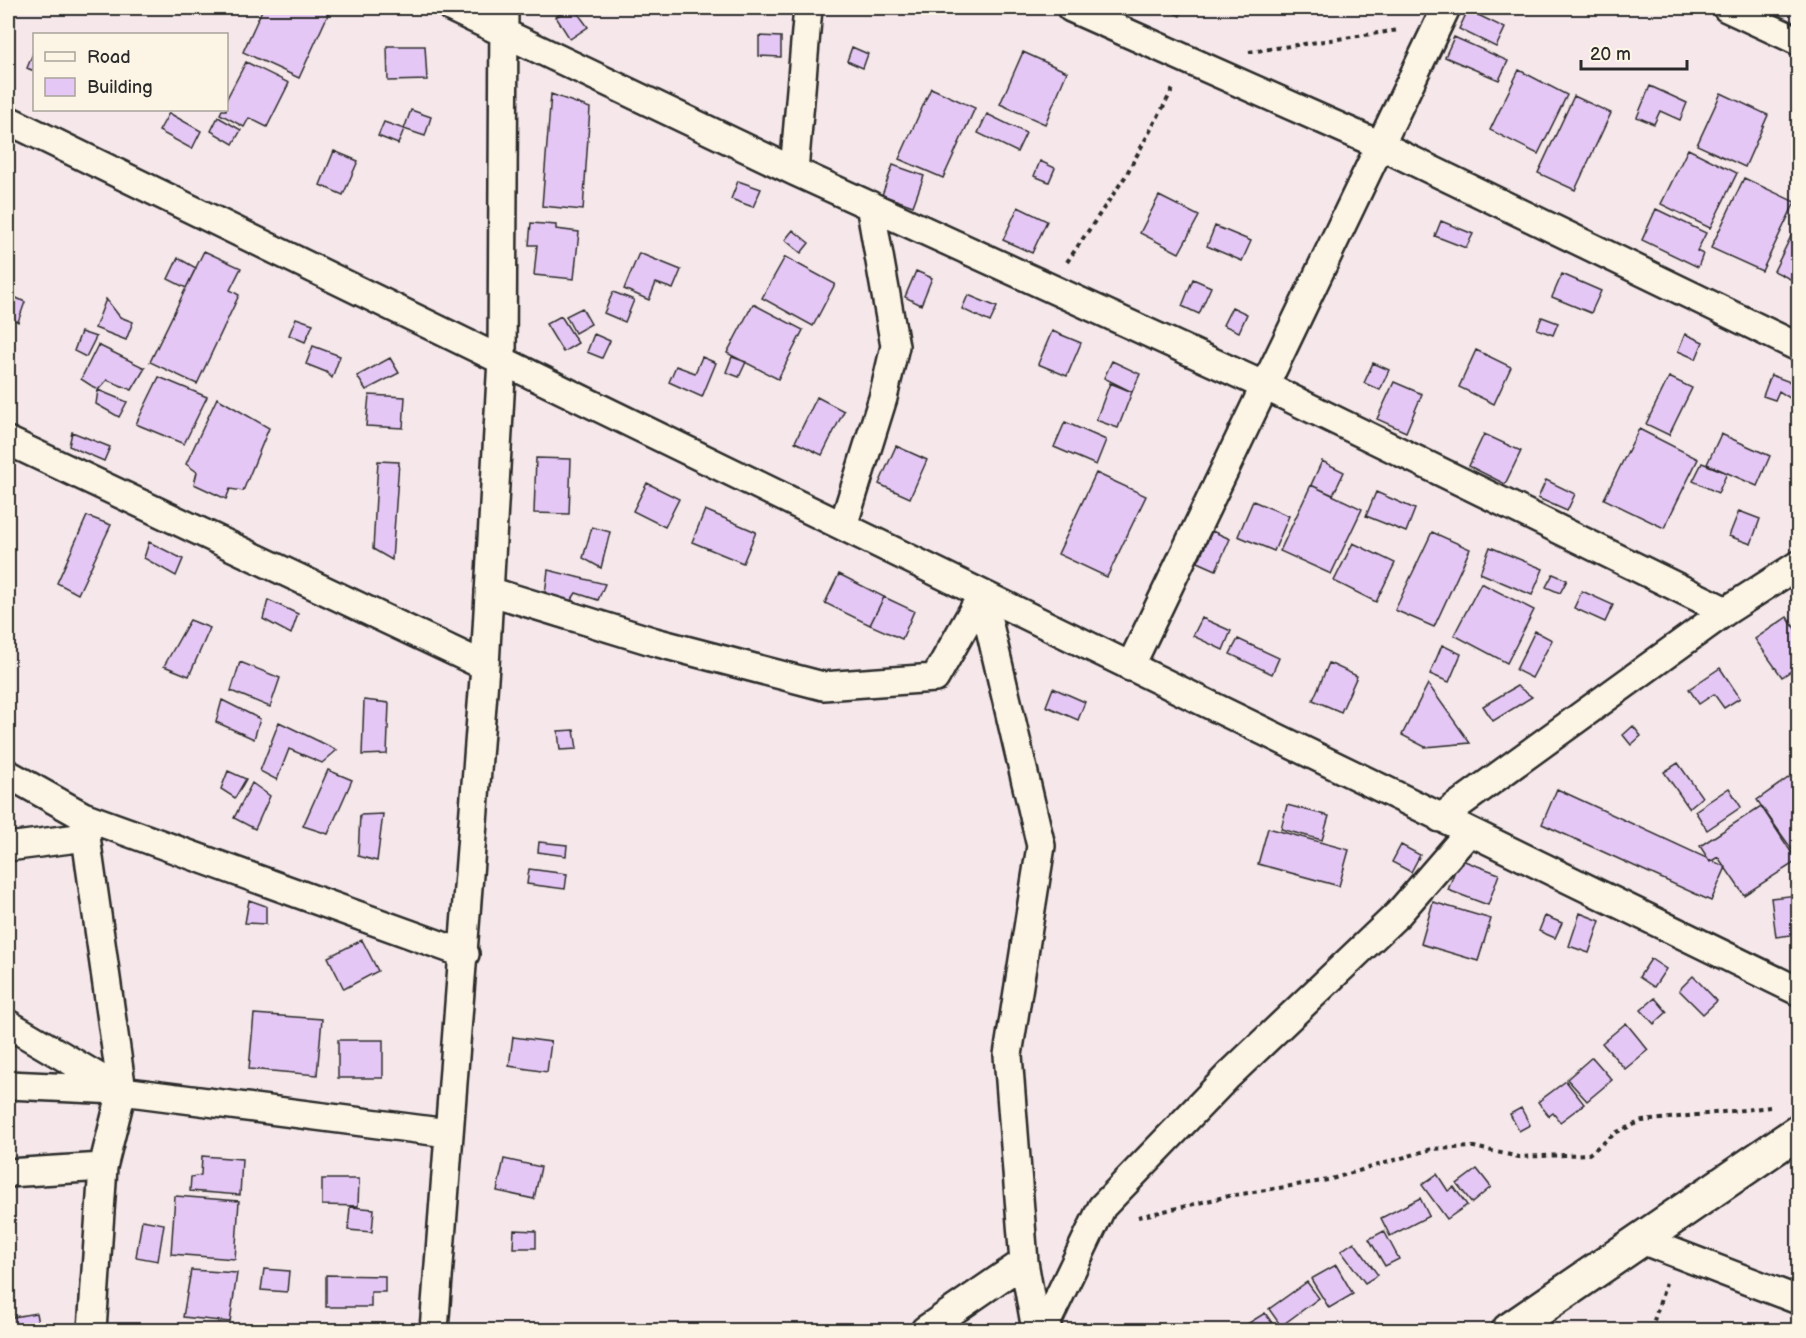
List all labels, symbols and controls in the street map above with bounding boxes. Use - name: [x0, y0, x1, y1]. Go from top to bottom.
- legend: [33, 33, 228, 111]
- scale bar: [1581, 33, 1688, 71]
- text: 20 m: [1590, 44, 1631, 65]
- text: Road: [87, 47, 131, 68]
- text: Building: [87, 77, 153, 98]

